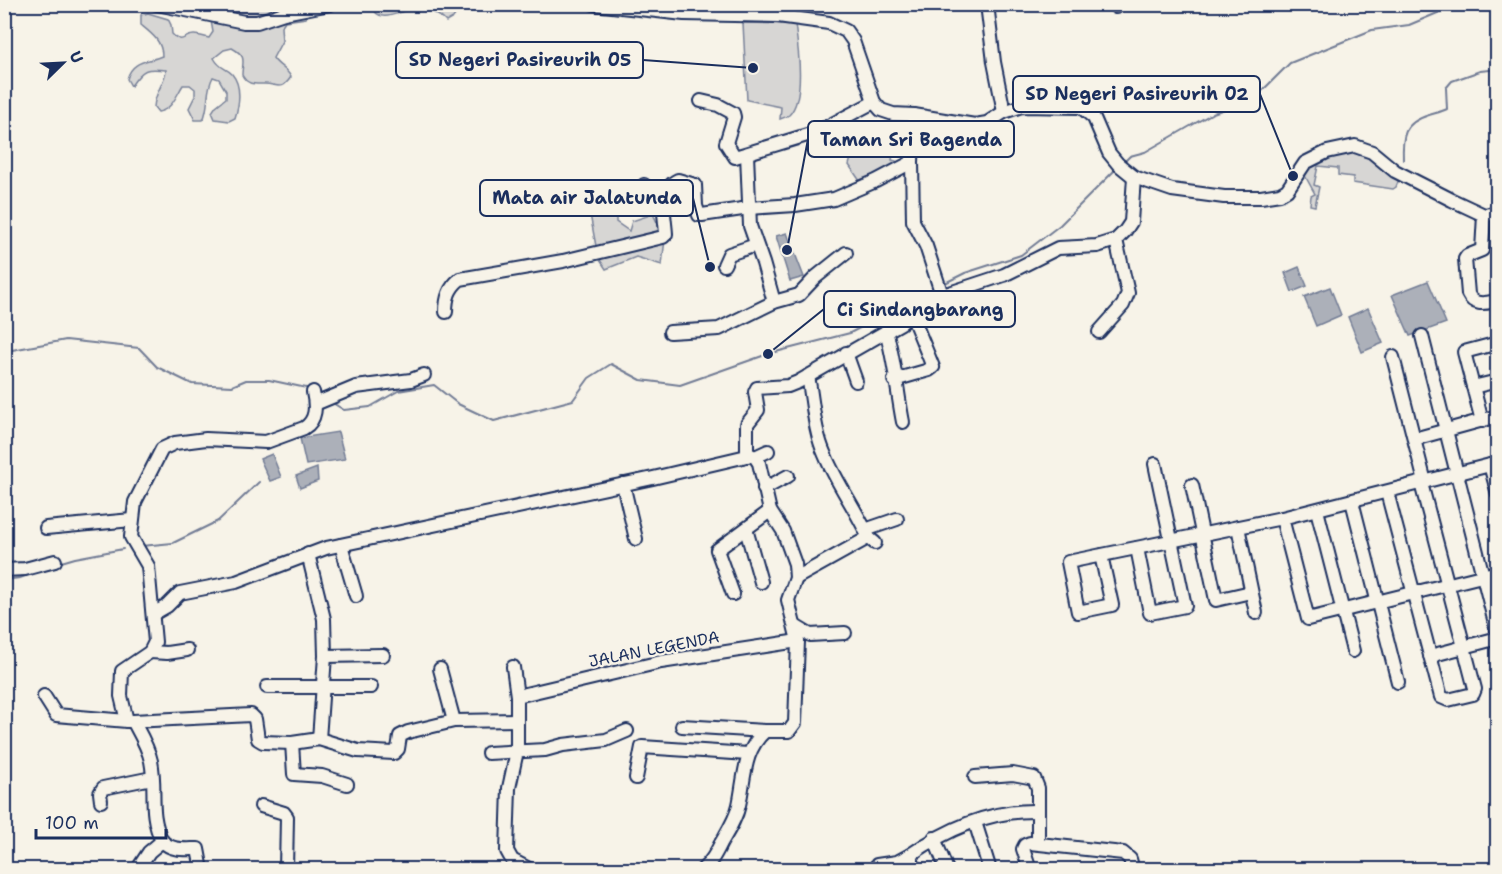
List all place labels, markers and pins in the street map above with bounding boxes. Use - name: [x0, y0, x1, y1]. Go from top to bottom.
- callout: SD Negeri Pasireurih 05: [396, 42, 643, 78]
- callout: SD Negeri Pasireurih 02: [1013, 76, 1260, 112]
- callout: Taman Sri Bagenda: [808, 121, 1014, 157]
- callout: Mata air Jalatunda: [480, 180, 693, 216]
- callout: Ci Sindangbarang: [824, 291, 1015, 327]

